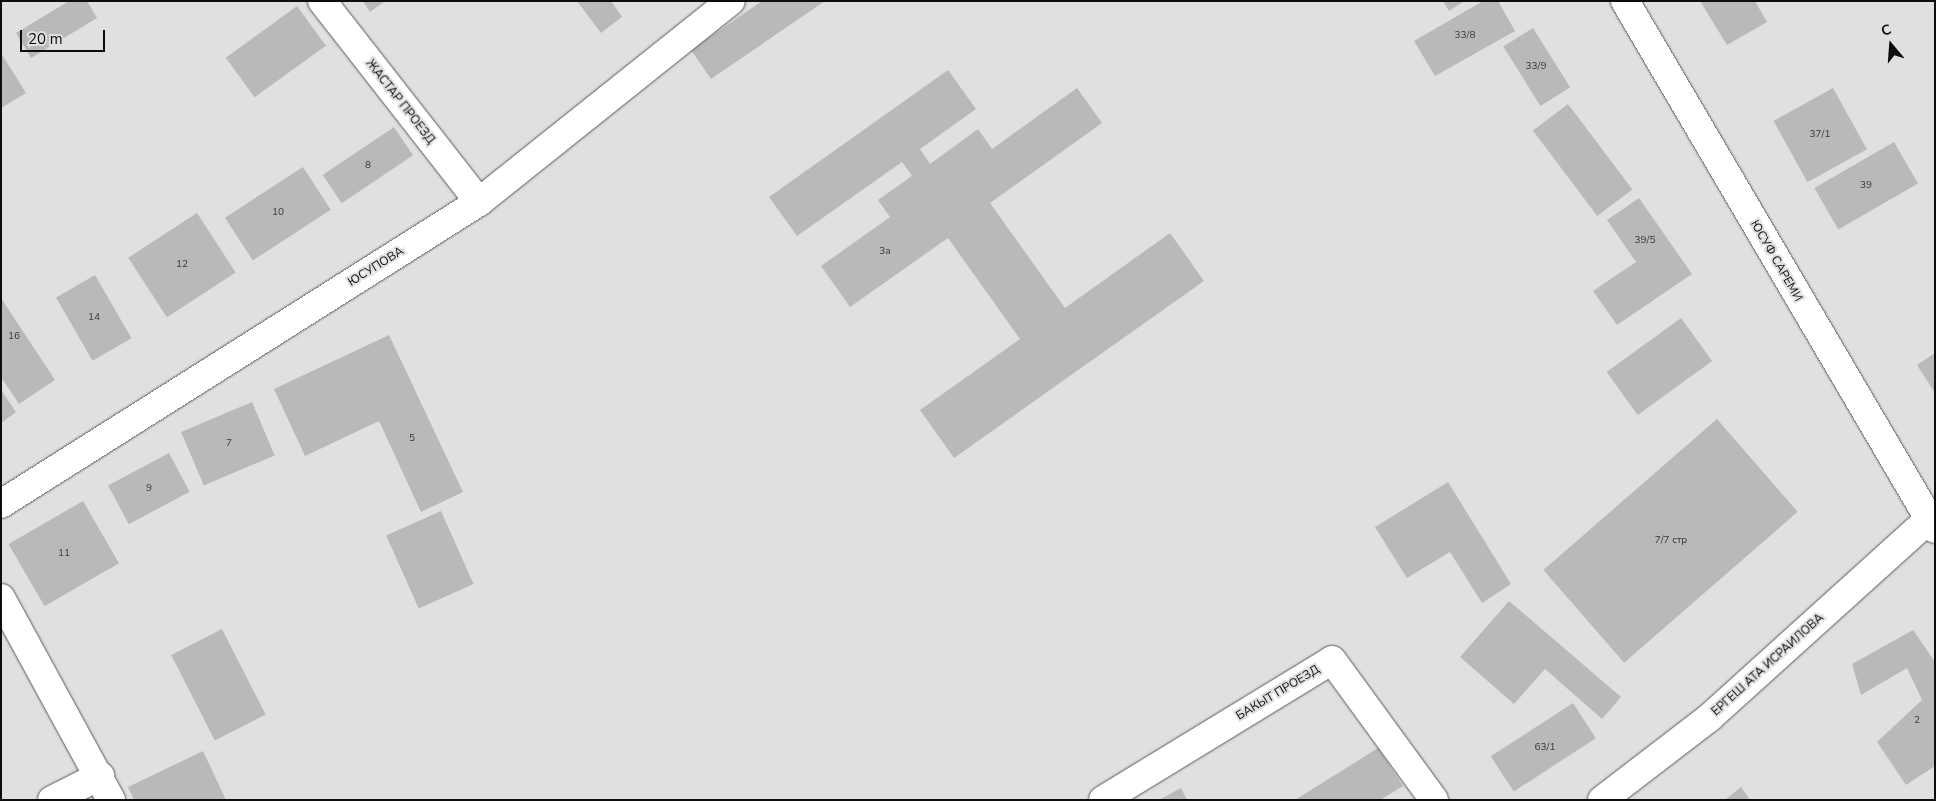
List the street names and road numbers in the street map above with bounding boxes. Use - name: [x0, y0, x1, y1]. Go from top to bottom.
- street label: ЖАСТАР ПРОЕЗД: [363, 57, 437, 147]
- street label: ЮСУФ САРЕМИ: [1747, 218, 1805, 304]
- street label: ЮСУПОВА: [345, 244, 407, 290]
- street label: ЕРГЕШ АТА ИСРАИЛОВА: [1709, 611, 1827, 719]
- street label: БАКЫТ ПРОЕЗД: [1234, 662, 1322, 724]

